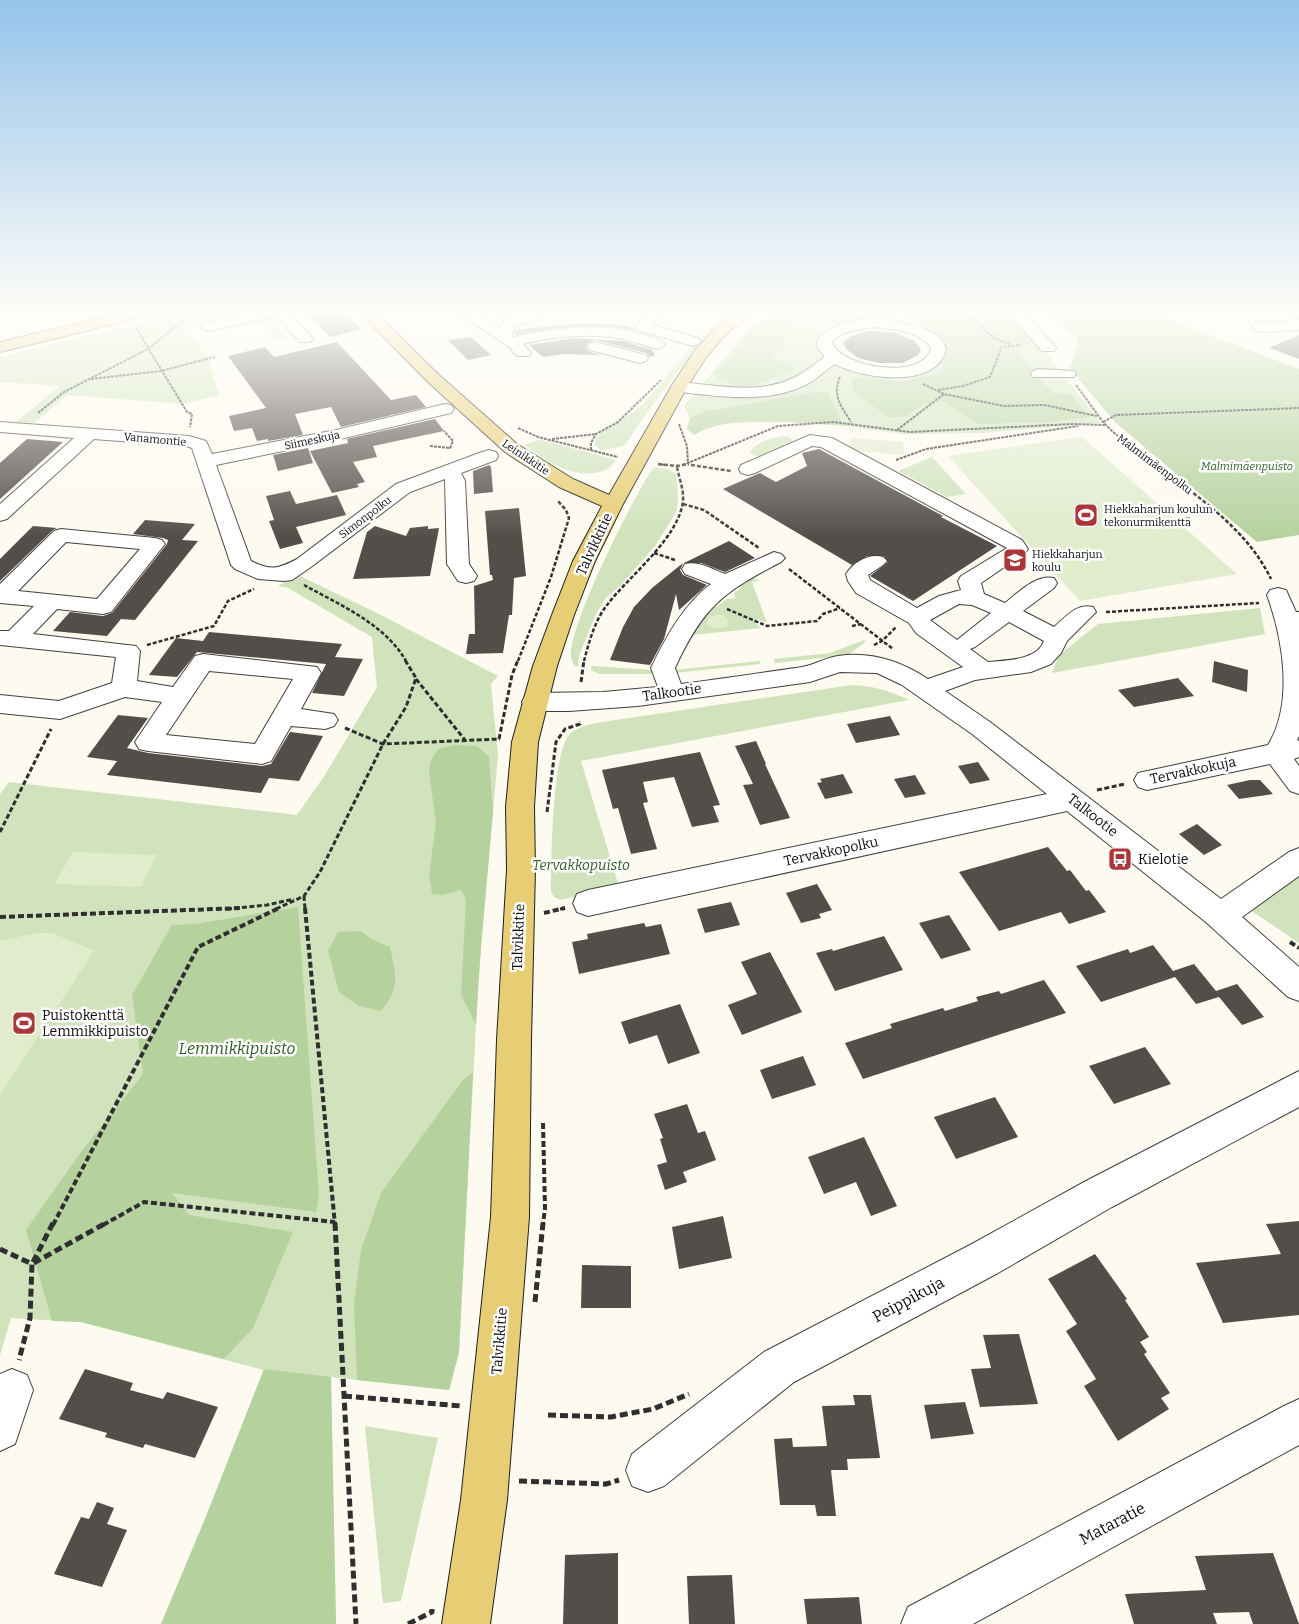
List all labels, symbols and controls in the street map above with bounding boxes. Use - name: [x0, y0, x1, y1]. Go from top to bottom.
- street label: Siimeskuja: [283, 428, 341, 453]
- street label: Vanamontie: [123, 430, 187, 449]
- street label: Malmimäenpolku: [1114, 432, 1195, 497]
- street label: Leinikkitie: [500, 437, 552, 478]
- park label: Malmimäenpuisto: [1201, 460, 1293, 473]
- street label: Simonpolku: [337, 493, 394, 541]
- sports icon: Hiekkaharjun koulun tekonurmikenttä: [1073, 502, 1099, 528]
- place label: Hiekkaharjun koulun tekonurmikenttä: [1104, 503, 1213, 529]
- street label: Talvikkitie: [573, 510, 616, 578]
- school or university icon: Hiekkaharjun koulu: [1002, 547, 1028, 573]
- place label: Hiekkaharjun koulu: [1032, 548, 1103, 574]
- street label: Talkootie: [641, 680, 703, 705]
- street label: Tervakkokuja: [1149, 753, 1238, 788]
- street label: Talkootie: [1064, 790, 1121, 840]
- street label: Tervakkopolku: [782, 833, 880, 870]
- bus stop icon: Kielotie: [1107, 846, 1133, 872]
- place label: Kielotie: [1138, 851, 1189, 868]
- park label: Tervakkopuisto: [532, 857, 630, 874]
- street label: Talvikkitie: [509, 903, 528, 971]
- place label: Puistokenttä Lemmikkipuisto: [42, 1007, 149, 1040]
- sports icon: Puistokenttä Lemmikkipuisto: [11, 1010, 37, 1036]
- park label: Lemmikkipuisto: [179, 1039, 295, 1058]
- street label: Peippikuja: [869, 1273, 948, 1326]
- street label: Talvikkitie: [488, 1307, 511, 1375]
- street label: Mataratie: [1076, 1498, 1148, 1549]

